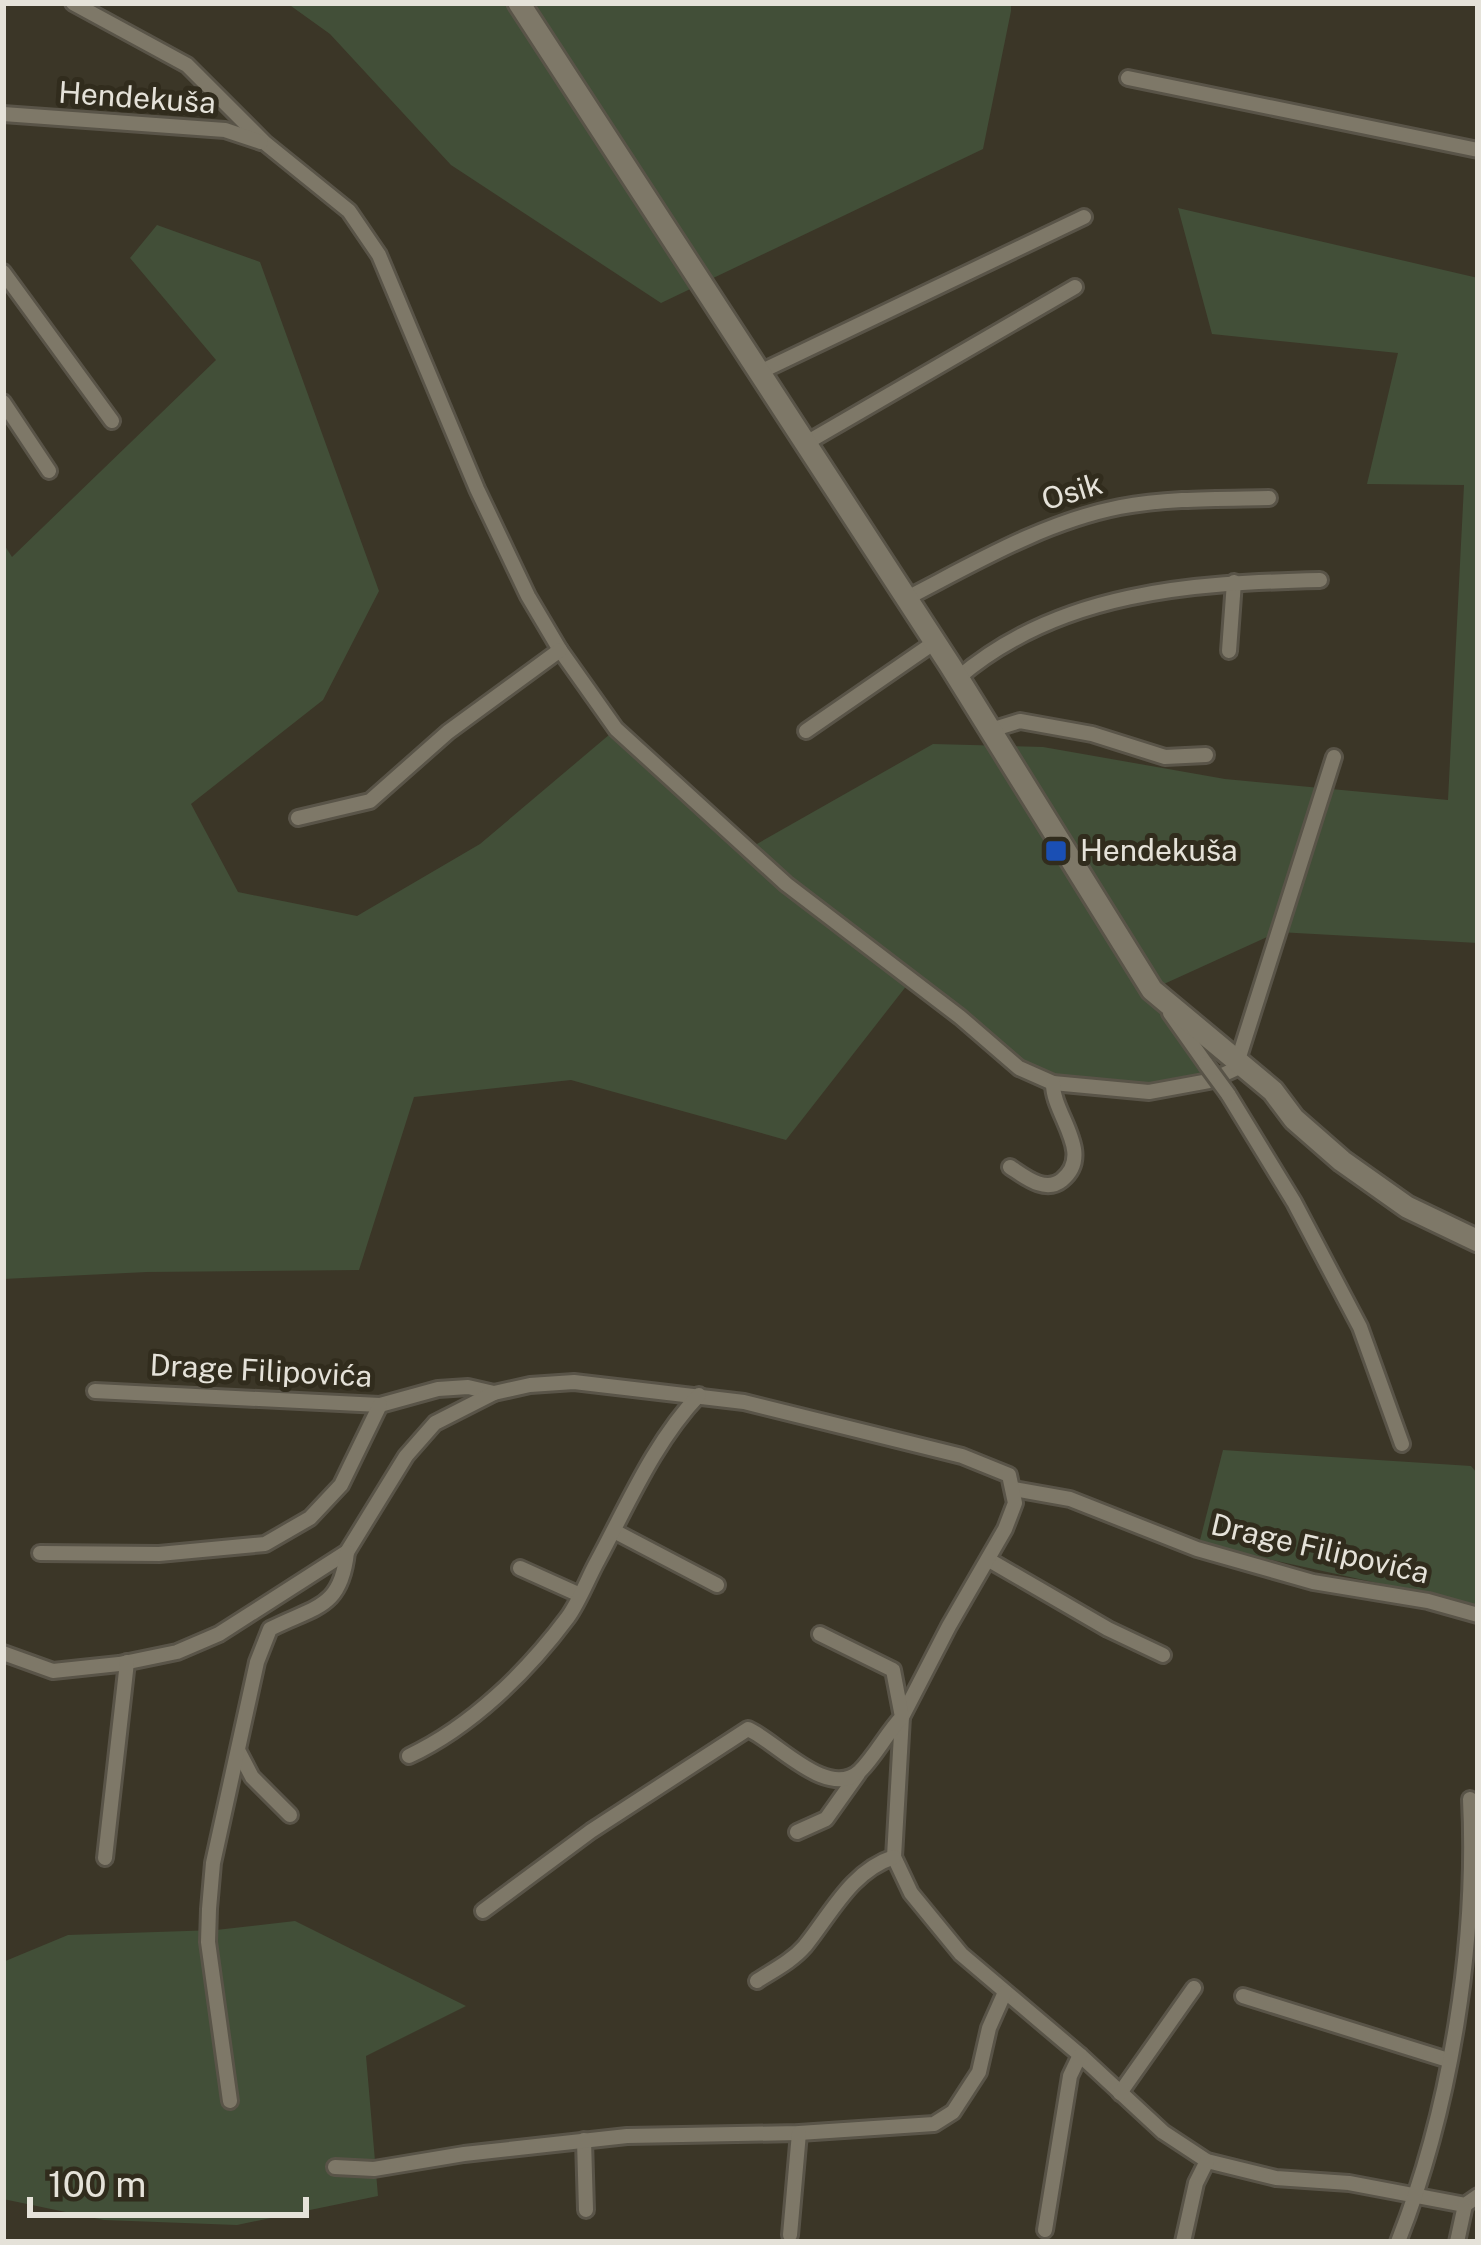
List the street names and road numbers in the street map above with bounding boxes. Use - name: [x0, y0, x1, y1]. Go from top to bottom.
- street label: Hendekuša: [57, 74, 217, 120]
- street label: Osik: [1037, 465, 1106, 517]
- street label: Drage Filipovića: [149, 1346, 373, 1394]
- street label: Drage Filipovića: [1208, 1505, 1433, 1591]

